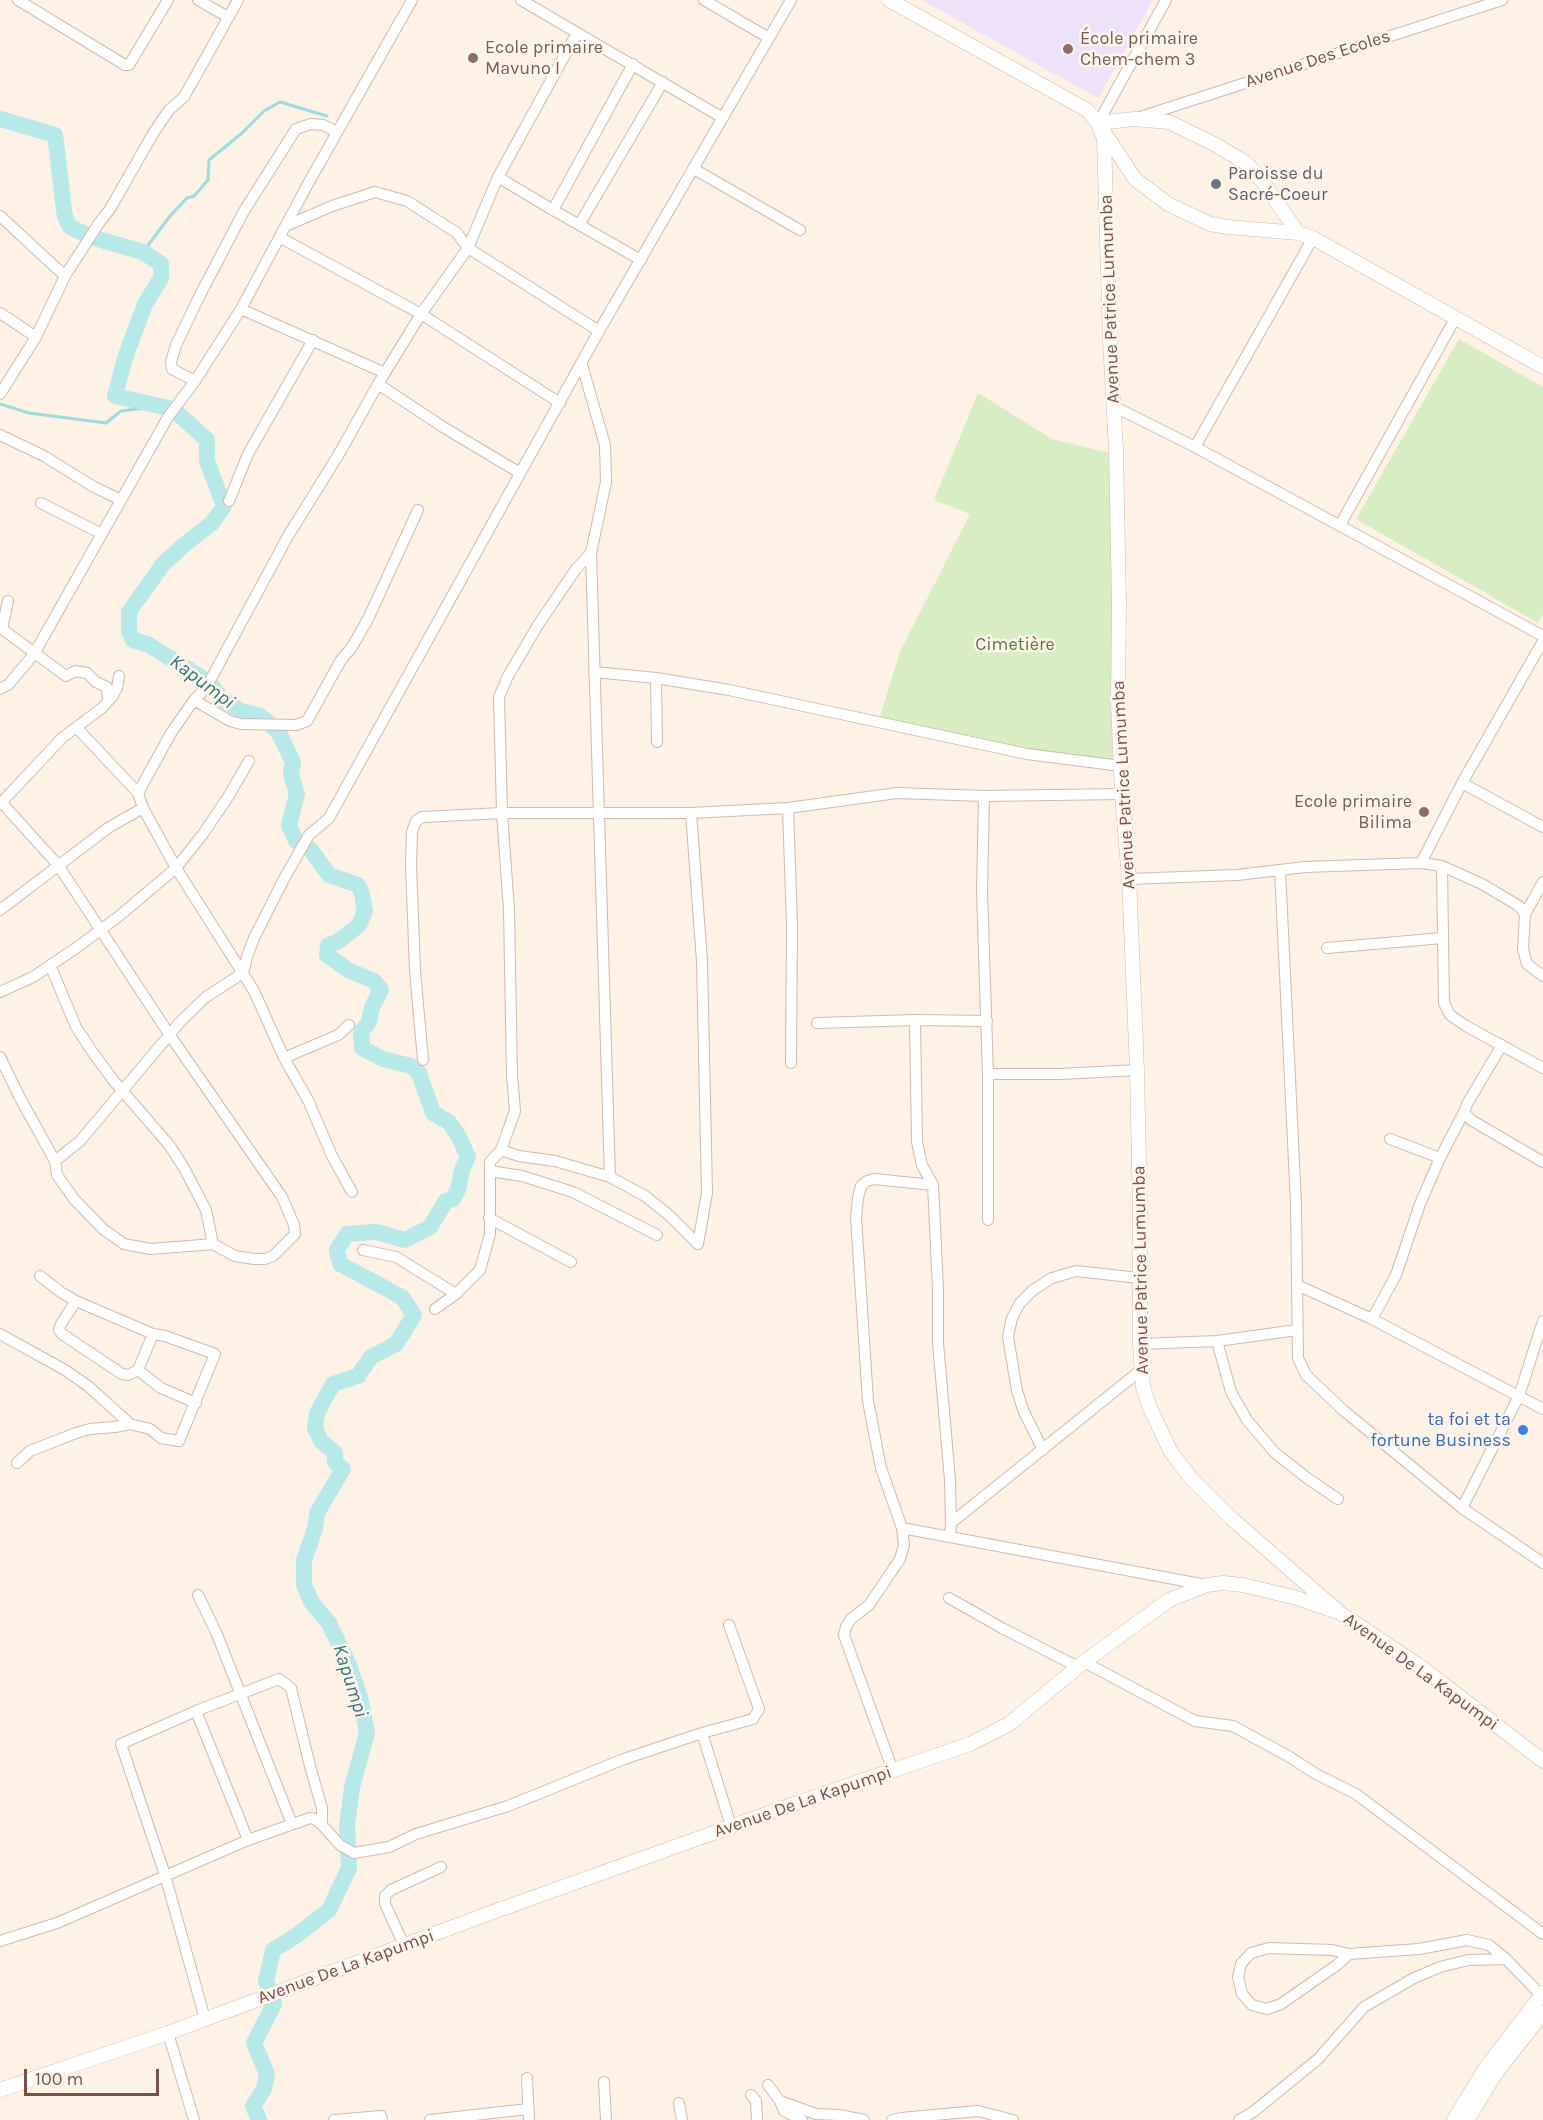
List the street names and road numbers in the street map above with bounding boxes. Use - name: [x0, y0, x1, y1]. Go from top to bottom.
- street label: Avenue Des Ecoles: [1243, 25, 1393, 93]
- street label: Avenue Patrice Lumumba: [1096, 194, 1124, 404]
- street label: Avenue Patrice Lumumba: [1108, 680, 1140, 890]
- street label: Avenue Patrice Lumumba: [1128, 1165, 1154, 1375]
- street label: Avenue De La Kapumpi: [1339, 1608, 1503, 1736]
- street label: Avenue De La Kapumpi: [711, 1761, 895, 1843]
- street label: Avenue De La Kapumpi: [255, 1925, 437, 2009]

